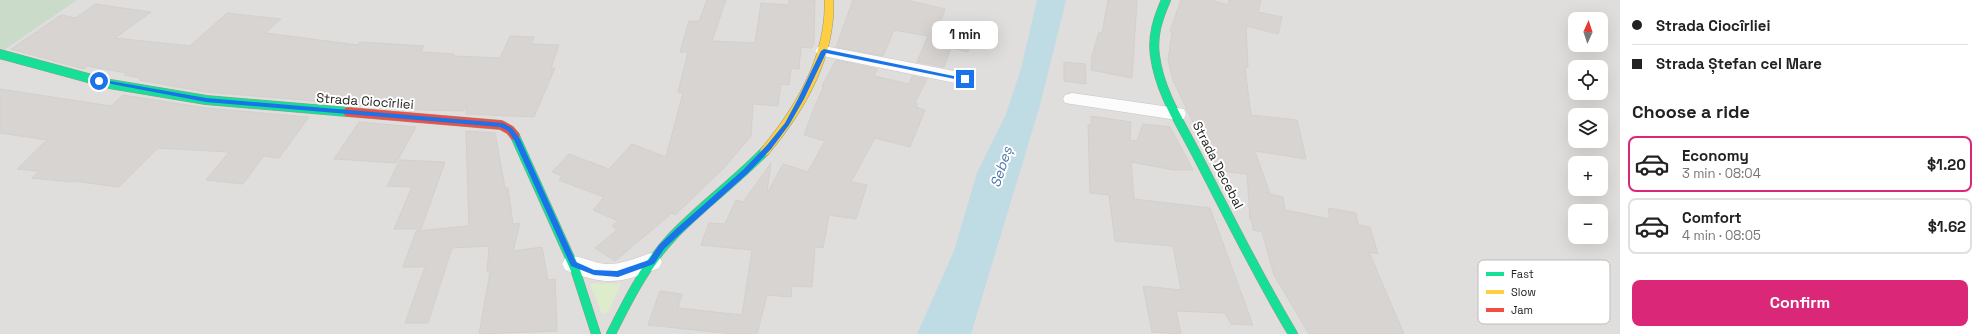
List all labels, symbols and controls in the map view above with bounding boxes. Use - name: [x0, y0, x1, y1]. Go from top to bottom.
- north arrow: [1568, 12, 1608, 52]
- map controls: [1568, 12, 1608, 244]
- text: Strada Ciocîrliei: [1656, 16, 1770, 35]
- callout: 1 min: [932, 21, 998, 49]
- text: 1 min: [949, 26, 981, 43]
- text: Strada Ștefan cel Mare: [1656, 54, 1822, 73]
- button: locate: [1568, 60, 1608, 100]
- route end: [956, 70, 974, 88]
- route start: [90, 72, 108, 90]
- street label: Strada Ciocîrliei: [316, 89, 414, 113]
- text: Choose a ride: [1632, 100, 1750, 123]
- button: layers: [1568, 108, 1608, 148]
- street label: Strada Decebal: [1189, 118, 1247, 212]
- water label: Sebeș: [986, 144, 1016, 190]
- icon: car: [1634, 146, 1670, 182]
- text: Economy: [1682, 146, 1749, 165]
- text: $1.20: [1927, 155, 1966, 174]
- button: +: [1568, 156, 1608, 196]
- text: 3 min · 08:04: [1682, 165, 1761, 182]
- button: −: [1568, 204, 1608, 244]
- icon: car: [1634, 208, 1670, 244]
- text: Comfort: [1682, 208, 1742, 227]
- text: $1.62: [1928, 217, 1966, 236]
- text: 4 min · 08:05: [1682, 227, 1761, 244]
- legend: [1478, 260, 1610, 324]
- text: Fast: [1511, 267, 1534, 281]
- button: Confirm: [1632, 280, 1968, 326]
- text: Slow: [1511, 285, 1536, 299]
- text: Jam: [1511, 303, 1533, 317]

